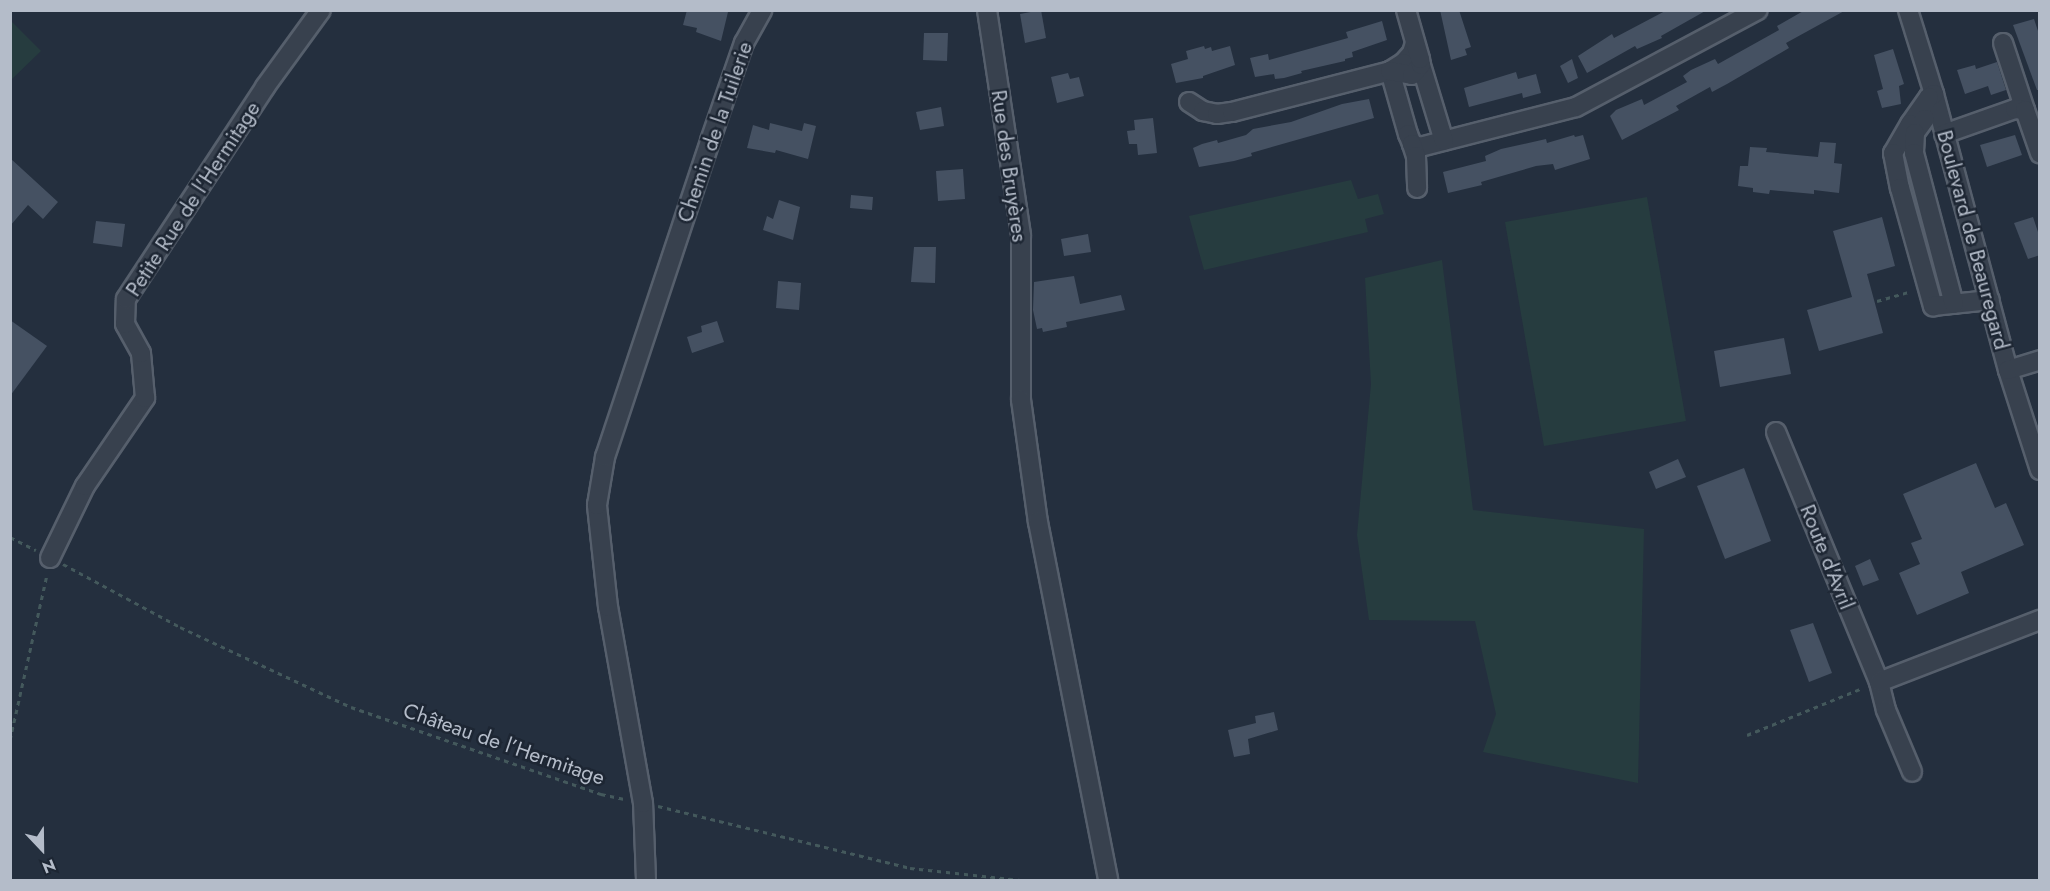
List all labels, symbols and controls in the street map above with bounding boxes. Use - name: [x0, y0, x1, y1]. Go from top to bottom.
- street label: Chemin de la Tuilerie: [672, 38, 758, 226]
- street label: Rue des Bruyères: [986, 88, 1032, 244]
- street label: Petite Rue de l'Hermitage: [121, 97, 265, 301]
- street label: Boulevard de Beauregard: [1932, 128, 2014, 352]
- street label: Route d'Avril: [1795, 501, 1859, 613]
- street label: Château de l’Hermitage: [400, 698, 608, 790]
- north arrow: [12, 819, 72, 879]
- text: N: [39, 853, 59, 879]

